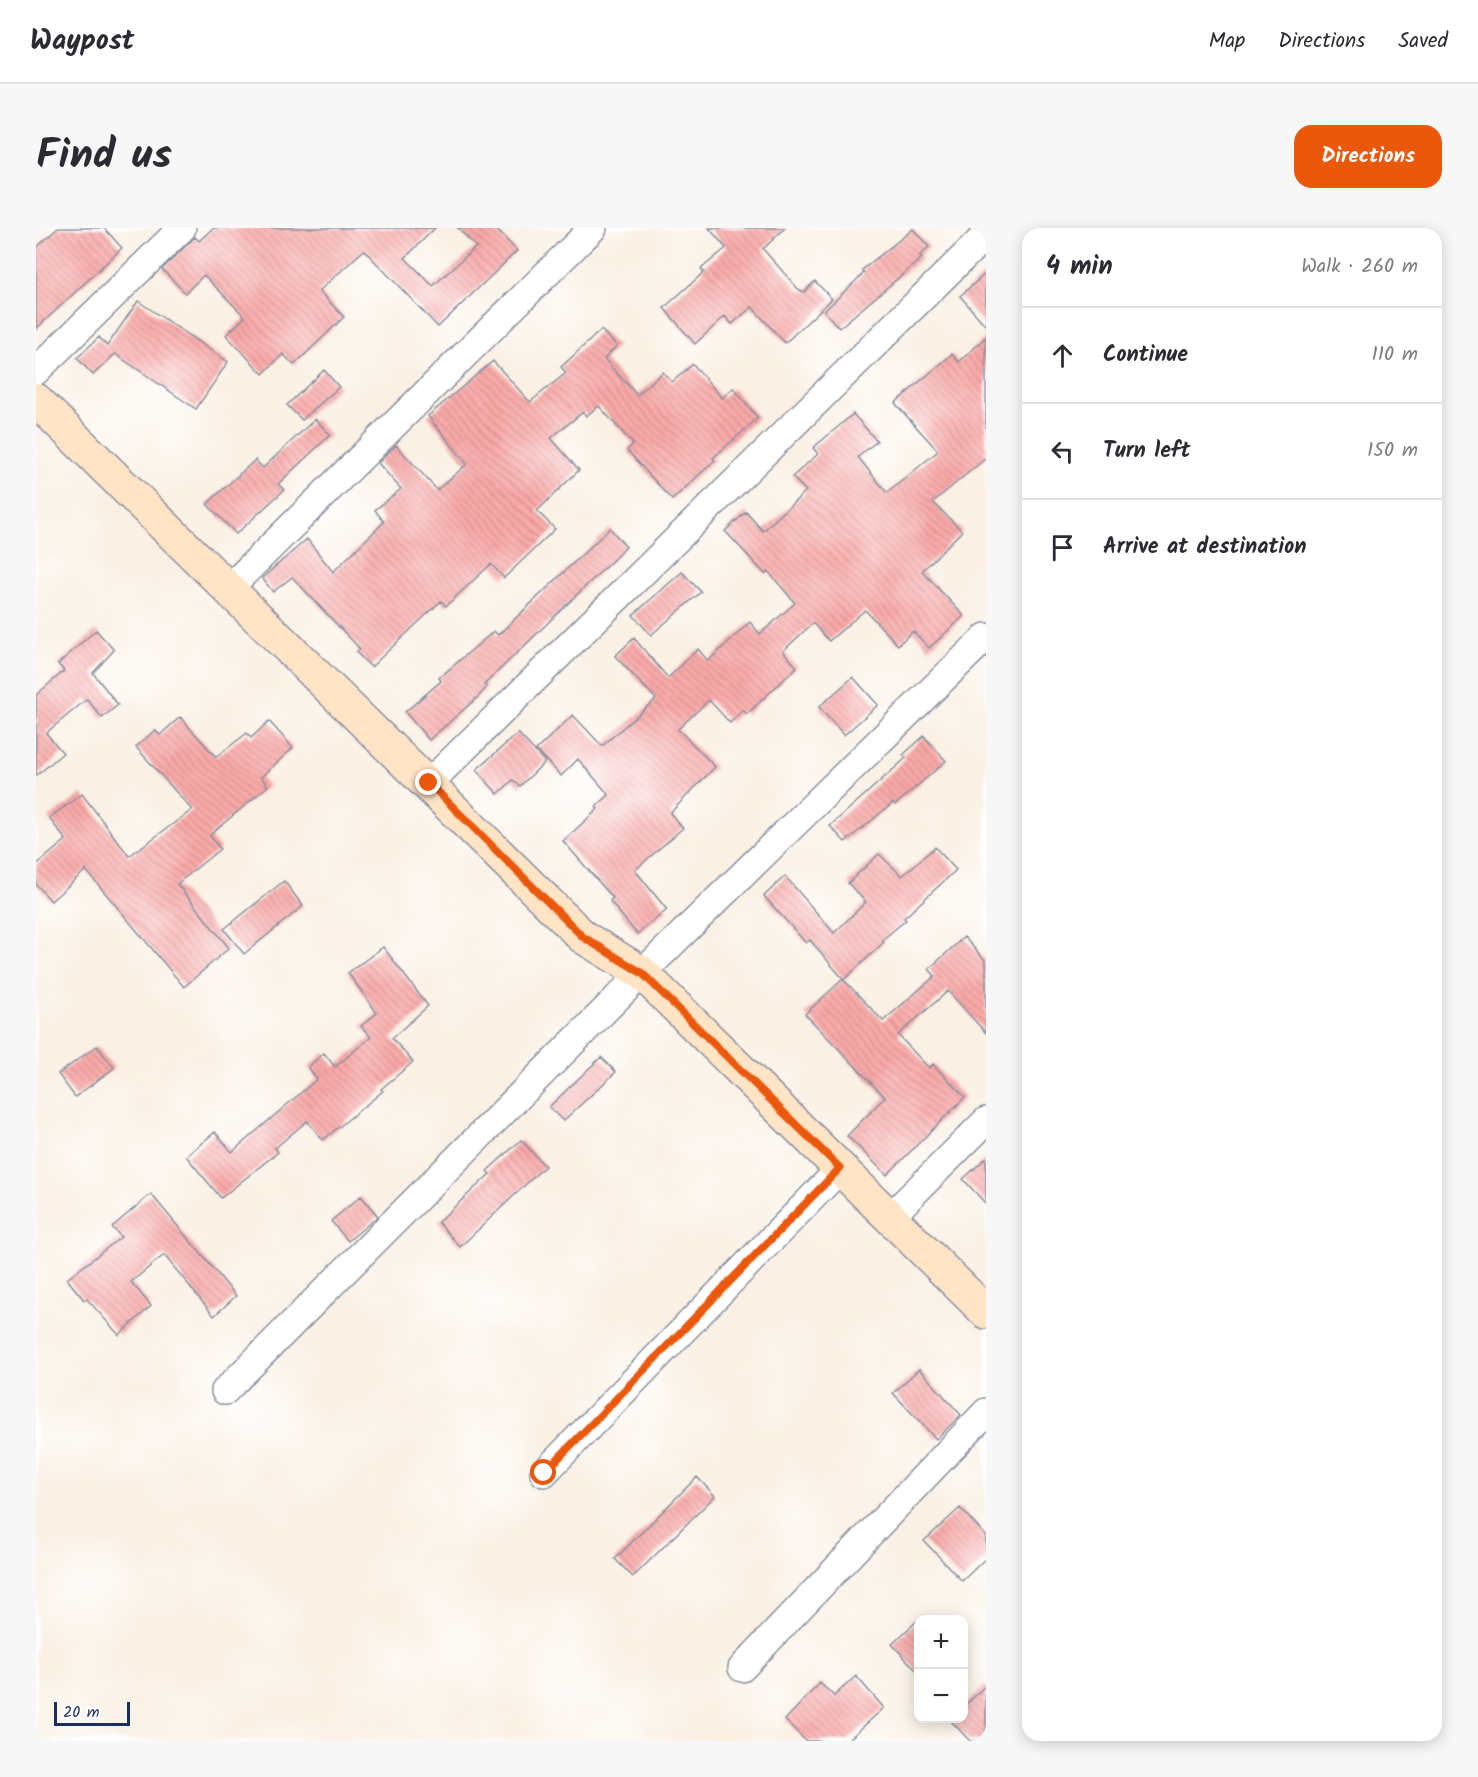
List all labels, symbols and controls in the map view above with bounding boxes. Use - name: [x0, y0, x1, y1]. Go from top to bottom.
- text: Waypost: [30, 19, 134, 64]
- text: Map: [1209, 25, 1245, 58]
- text: Directions: [1278, 25, 1365, 58]
- text: Saved: [1398, 25, 1448, 58]
- text: Find us: [36, 123, 172, 190]
- button: Directions: [1294, 125, 1442, 188]
- text: 4 min: [1046, 246, 1113, 288]
- text: Walk · 260 m: [1301, 251, 1418, 283]
- text: Continue: [1103, 338, 1188, 373]
- icon: ahead: [1046, 339, 1079, 372]
- text: 110 m: [1372, 339, 1418, 371]
- text: Turn left: [1103, 434, 1190, 469]
- icon: left: [1046, 435, 1079, 468]
- text: 150 m: [1367, 435, 1418, 467]
- text: Arrive at destination: [1103, 530, 1306, 565]
- icon: arrive: [1046, 531, 1079, 564]
- route end: [415, 769, 441, 795]
- route start: [530, 1459, 556, 1485]
- map controls: [914, 1615, 968, 1723]
- button: +: [914, 1615, 968, 1669]
- button: −: [914, 1669, 968, 1723]
- scale bar: [54, 1699, 130, 1726]
- text: 20 m: [63, 1700, 99, 1725]

